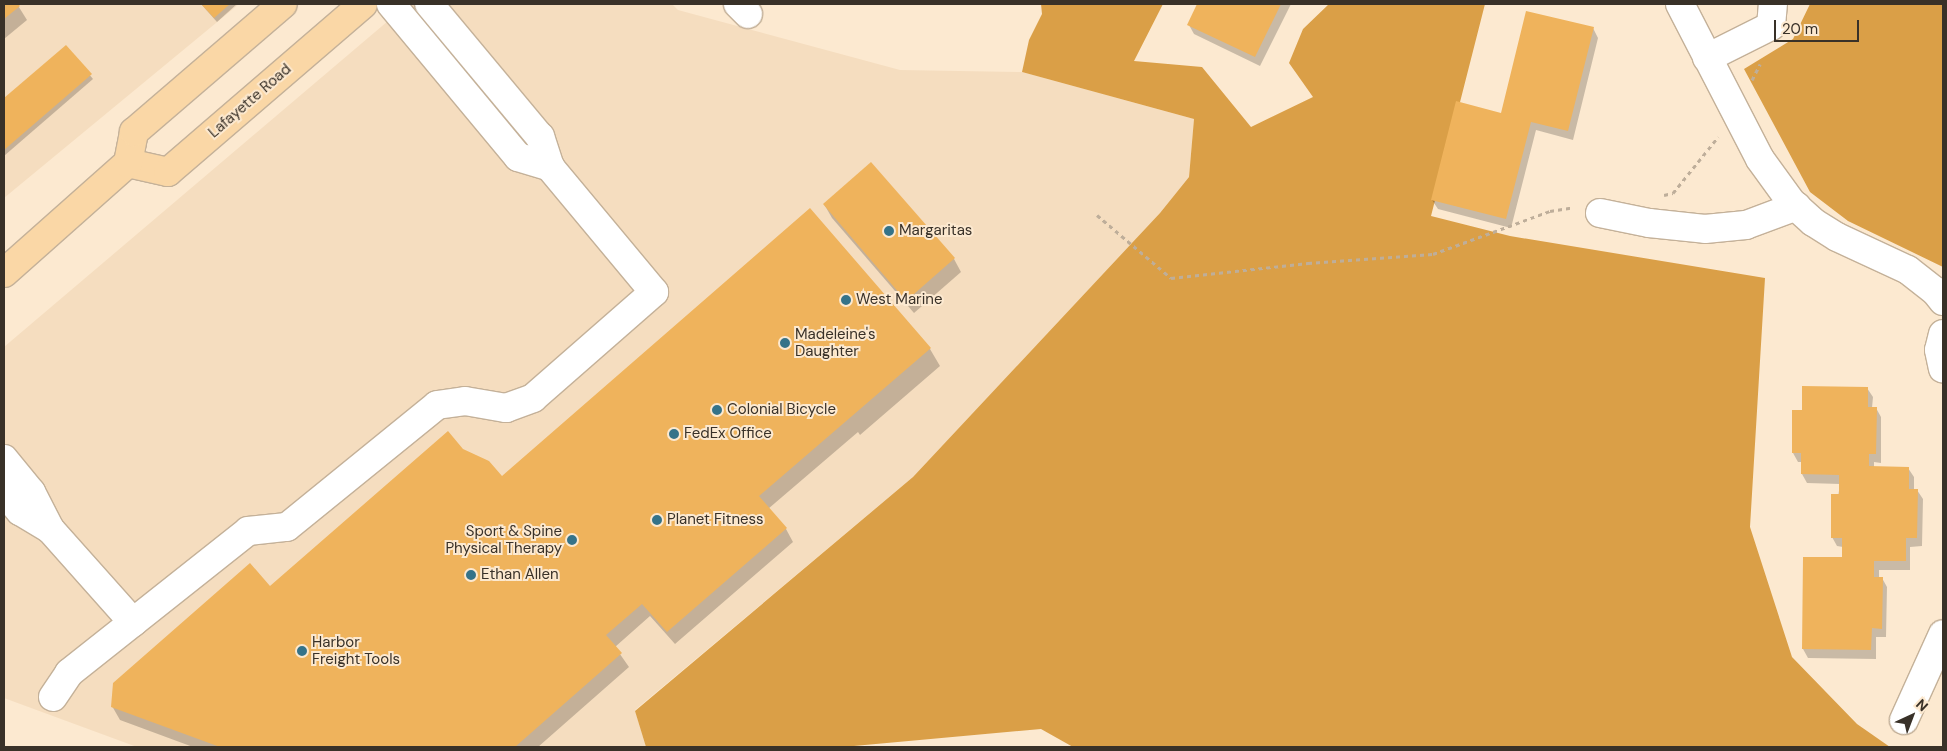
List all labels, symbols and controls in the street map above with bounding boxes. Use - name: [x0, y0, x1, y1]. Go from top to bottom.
- scale bar: [1777, 10, 1862, 42]
- text: 20 m: [1782, 19, 1818, 39]
- street label: Lafayette Road: [205, 60, 295, 142]
- place label: Margaritas: [899, 222, 972, 240]
- marker: Margaritas: [883, 225, 895, 237]
- place label: West Marine: [856, 291, 942, 309]
- marker: West Marine: [840, 294, 852, 306]
- place label: Madeleine's Daughter: [795, 325, 876, 360]
- marker: Madeleine's Daughter: [779, 337, 791, 349]
- place label: Colonial Bicycle: [727, 401, 836, 419]
- marker: Colonial Bicycle: [711, 404, 723, 416]
- place label: FedEx Office: [684, 425, 772, 443]
- marker: FedEx Office: [668, 428, 680, 440]
- place label: Planet Fitness: [667, 511, 764, 529]
- marker: Planet Fitness: [651, 514, 663, 526]
- place label: Sport & Spine Physical Therapy: [445, 522, 562, 557]
- marker: Sport & Spine Physical Therapy: [566, 534, 578, 546]
- place label: Ethan Allen: [481, 566, 559, 584]
- marker: Ethan Allen: [465, 569, 477, 581]
- place label: Harbor Freight Tools: [312, 633, 400, 668]
- marker: Harbor Freight Tools: [296, 645, 308, 657]
- north arrow: [1887, 691, 1937, 741]
- text: N: [1912, 695, 1932, 715]

